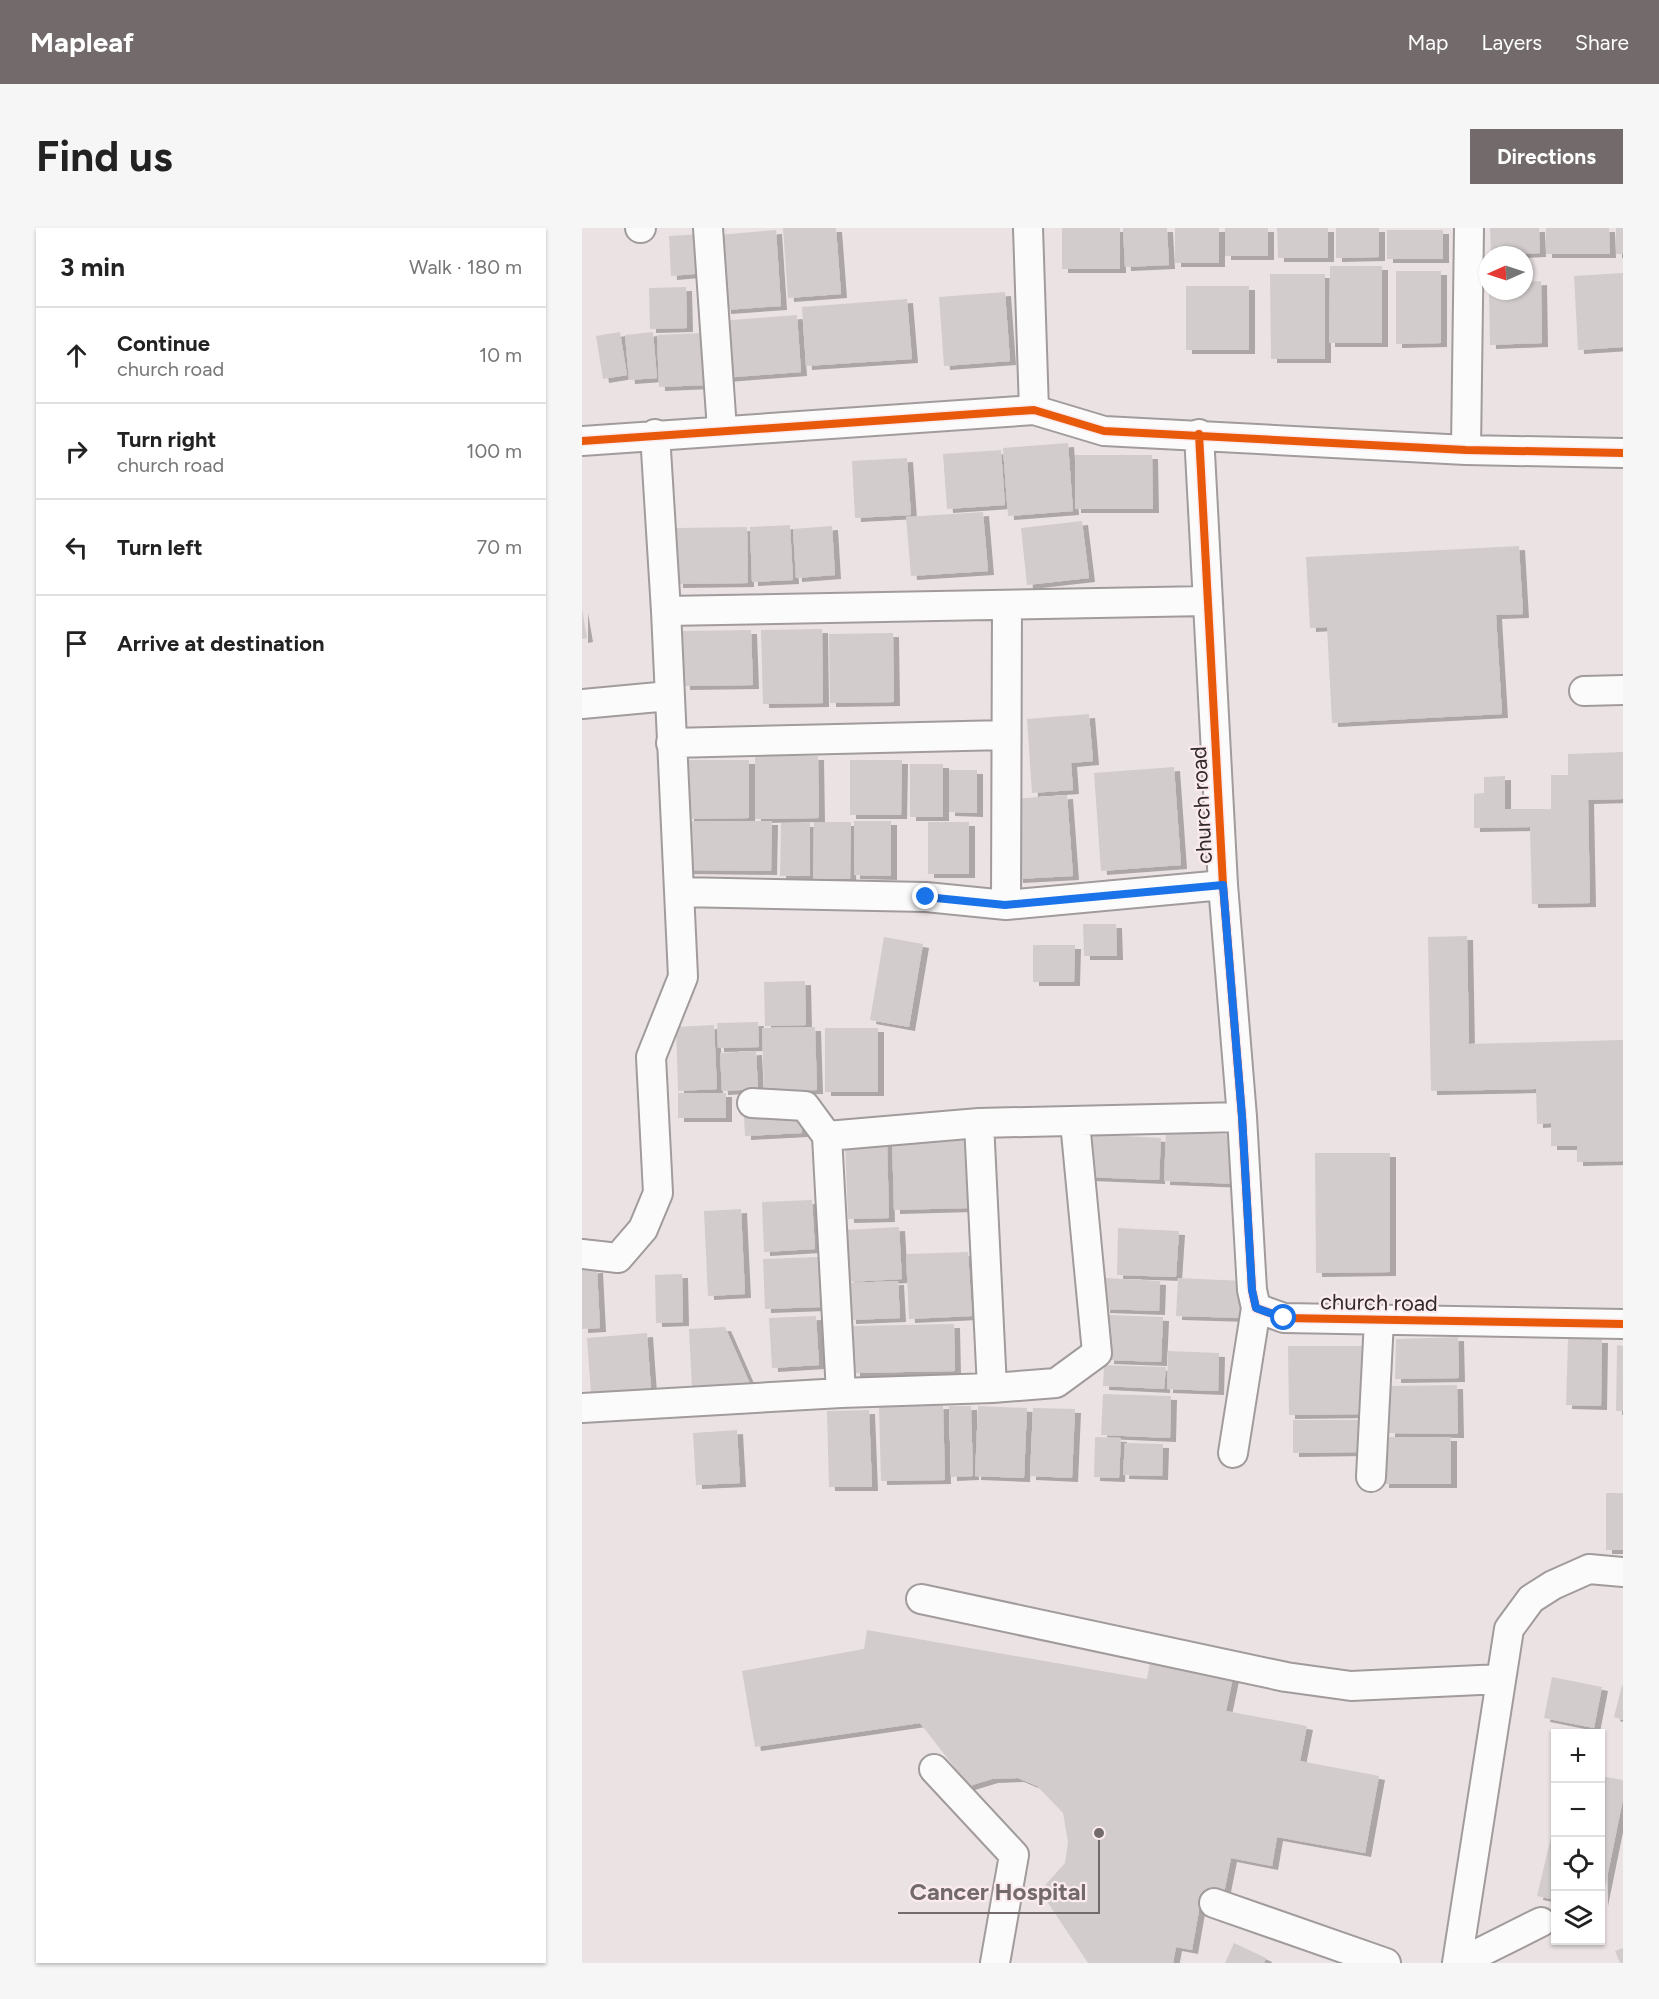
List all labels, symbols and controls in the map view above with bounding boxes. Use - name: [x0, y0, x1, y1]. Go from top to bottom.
- text: Mapleaf: [30, 25, 134, 59]
- text: Map: [1408, 30, 1448, 55]
- text: Layers: [1481, 30, 1542, 55]
- text: Share: [1575, 30, 1629, 55]
- button: Directions: [1470, 129, 1623, 184]
- text: Find us: [36, 131, 173, 182]
- north arrow: [1479, 246, 1533, 300]
- text: 3 min: [60, 251, 125, 283]
- text: Walk · 180 m: [409, 255, 522, 279]
- text: Continue: [117, 330, 210, 357]
- icon: ahead: [60, 339, 93, 372]
- text: 10 m: [479, 343, 522, 367]
- text: church road: [117, 357, 224, 381]
- text: Turn right: [117, 426, 216, 453]
- icon: right: [60, 435, 93, 468]
- text: 100 m: [466, 439, 522, 463]
- text: church road: [117, 453, 224, 477]
- icon: left: [60, 531, 93, 564]
- text: Turn left: [117, 534, 203, 561]
- text: 70 m: [476, 535, 522, 559]
- icon: arrive: [60, 627, 93, 660]
- text: Arrive at destination: [117, 630, 325, 657]
- street label: church road: [1185, 745, 1218, 865]
- route end: [912, 883, 938, 909]
- street label: church road: [1320, 1288, 1438, 1317]
- route start: [1270, 1304, 1296, 1330]
- map controls: [1551, 1729, 1605, 1945]
- button: +: [1551, 1729, 1605, 1783]
- button: −: [1551, 1783, 1605, 1837]
- button: locate: [1551, 1837, 1605, 1891]
- callout: Cancer Hospital: [898, 1871, 1099, 1913]
- text: Cancer Hospital: [910, 1877, 1087, 1906]
- button: layers: [1551, 1891, 1605, 1945]

